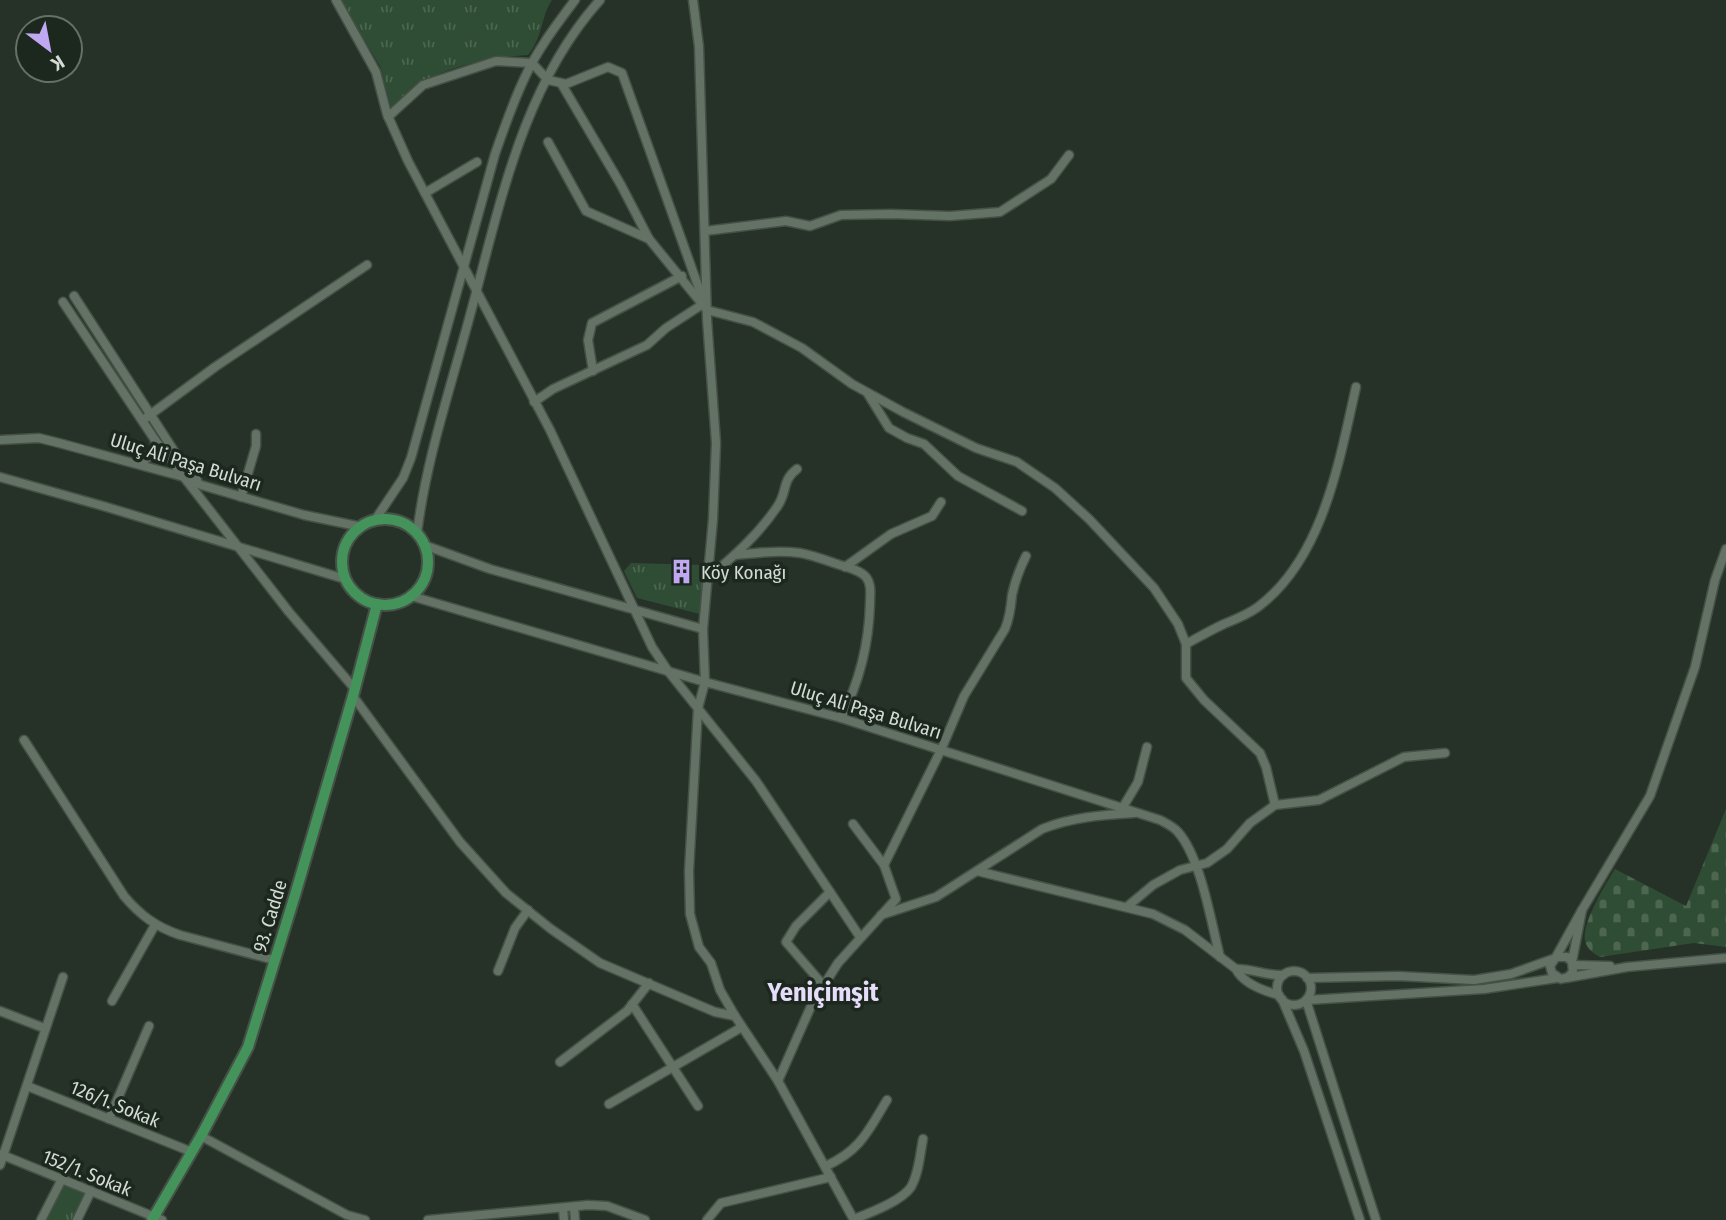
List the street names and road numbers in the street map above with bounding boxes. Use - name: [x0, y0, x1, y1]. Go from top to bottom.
- street label: Uluç Ali Paşa Bulvarı: [108, 428, 264, 496]
- street label: Uluç Ali Paşa Bulvarı: [788, 676, 944, 744]
- street label: 93. Cadde: [248, 877, 292, 955]
- street label: 126/1. Sokak: [67, 1076, 163, 1132]
- street label: 152/1. Sokak: [39, 1145, 135, 1201]

